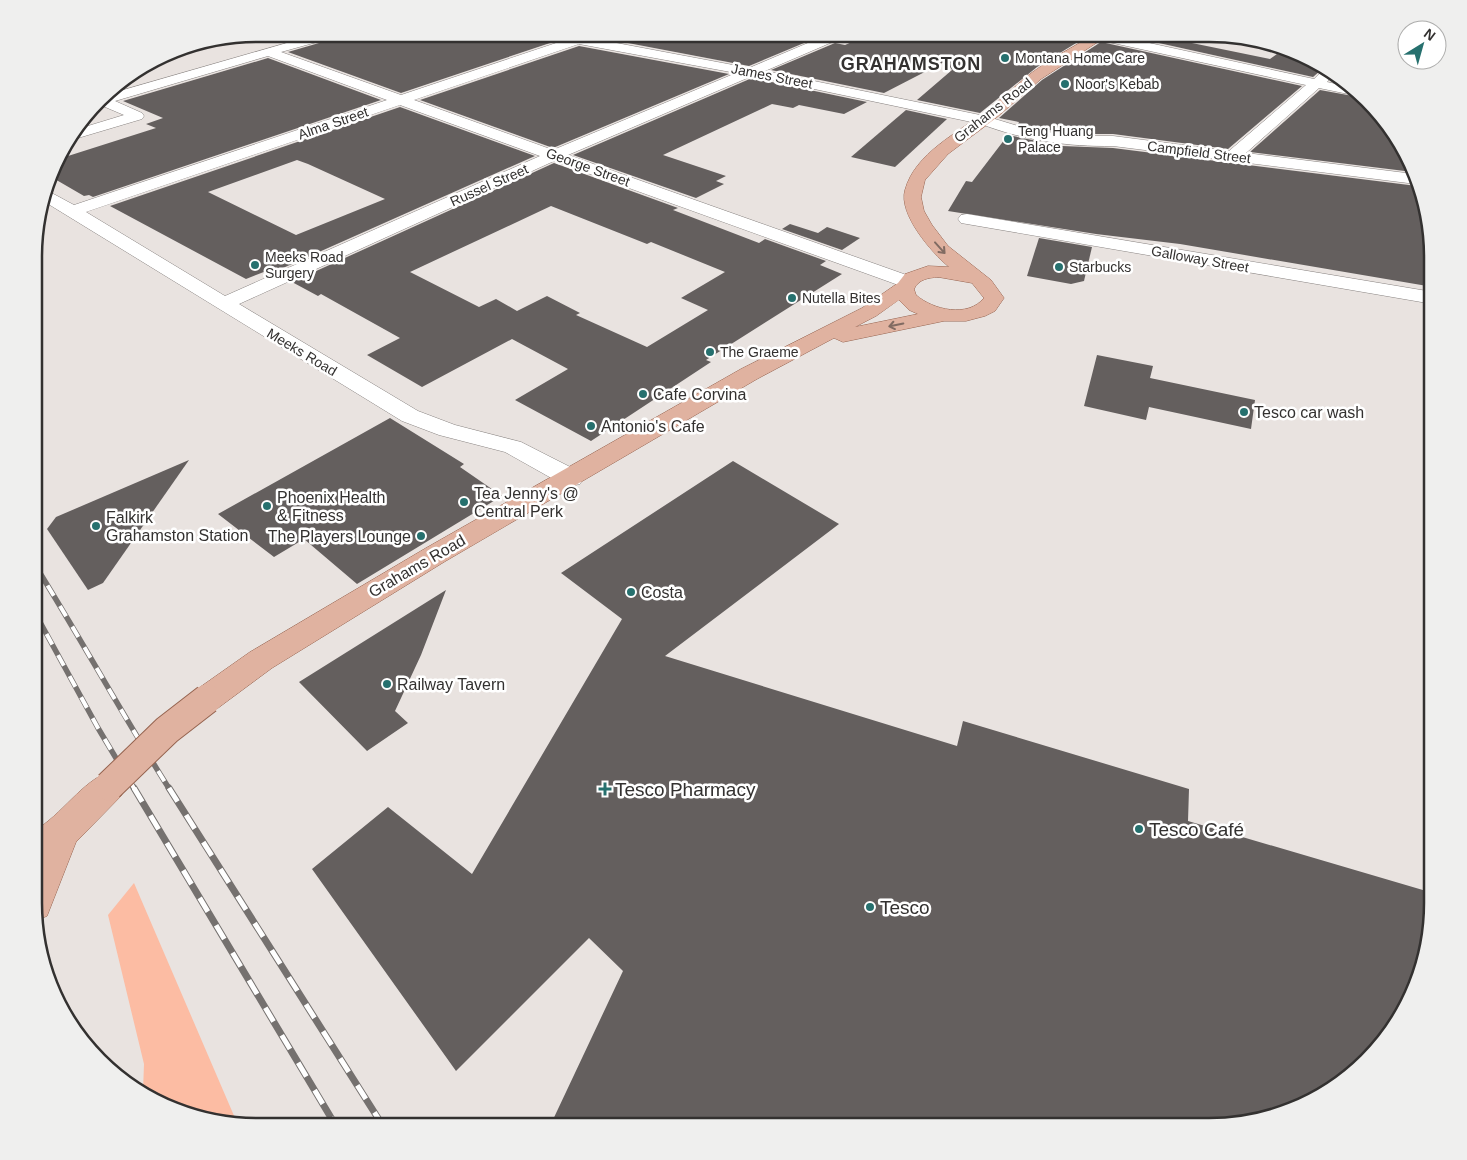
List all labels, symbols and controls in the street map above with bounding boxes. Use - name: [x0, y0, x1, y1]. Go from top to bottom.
- north arrow: [1397, 20, 1447, 70]
- text: N: [1421, 25, 1439, 44]
- place label: Montana Home Care: [1015, 50, 1145, 66]
- marker: Montana Home Care: [999, 52, 1011, 64]
- district label: GRAHAMSTON: [841, 54, 981, 74]
- street label: James Street: [730, 60, 814, 92]
- street label: Grahams Road: [951, 74, 1035, 146]
- place label: Noor's Kebab: [1075, 76, 1160, 92]
- marker: Noor's Kebab: [1059, 78, 1071, 90]
- street label: Alma Street: [296, 103, 370, 142]
- place label: Teng Huang Palace: [1018, 123, 1094, 155]
- marker: Teng Huang Palace: [1002, 133, 1014, 145]
- street label: Campfield Street: [1146, 138, 1252, 166]
- street label: George Street: [544, 144, 632, 190]
- street label: Russel Street: [447, 161, 531, 209]
- one-way arrow: [934, 242, 946, 255]
- street label: Galloway Street: [1150, 243, 1250, 275]
- place label: Meeks Road Surgery: [265, 249, 344, 281]
- marker: Meeks Road Surgery: [249, 259, 261, 271]
- place label: Starbucks: [1069, 259, 1131, 275]
- marker: Starbucks: [1053, 261, 1065, 273]
- place label: Nutella Bites: [802, 290, 881, 306]
- marker: Nutella Bites: [786, 292, 798, 304]
- one-way arrow: [889, 321, 905, 330]
- street label: Meeks Road: [264, 325, 340, 379]
- place label: The Graeme: [720, 344, 799, 360]
- marker: The Graeme: [704, 346, 716, 358]
- place label: Cafe Corvina: [653, 386, 746, 403]
- marker: Cafe Corvina: [637, 388, 649, 400]
- place label: Tesco car wash: [1254, 404, 1364, 421]
- marker: Tesco car wash: [1238, 406, 1250, 418]
- place label: Antonio's Cafe: [601, 418, 705, 435]
- marker: Antonio's Cafe: [585, 420, 597, 432]
- place label: Tea Jenny's @ Central Perk: [474, 485, 579, 520]
- place label: Phoenix Health & Fitness: [277, 489, 386, 524]
- marker: Tea Jenny's @ Central Perk: [458, 496, 470, 508]
- marker: Phoenix Health & Fitness: [261, 500, 273, 512]
- place label: Falkirk Grahamston Station: [106, 509, 248, 544]
- marker: Falkirk Grahamston Station: [90, 520, 102, 532]
- place label: The Players Lounge: [268, 528, 411, 545]
- marker: The Players Lounge: [415, 530, 427, 542]
- street label: Grahams Road: [366, 532, 468, 600]
- place label: Costa: [641, 584, 683, 601]
- marker: Costa: [625, 586, 637, 598]
- place label: Railway Tavern: [397, 676, 505, 693]
- marker: Railway Tavern: [381, 678, 393, 690]
- place label: Tesco Pharmacy: [615, 779, 756, 800]
- marker: Tesco Pharmacy: [599, 783, 611, 795]
- place label: Tesco Café: [1149, 819, 1244, 840]
- marker: Tesco Café: [1133, 823, 1145, 835]
- place label: Tesco: [880, 897, 930, 918]
- marker: Tesco: [864, 901, 876, 913]

